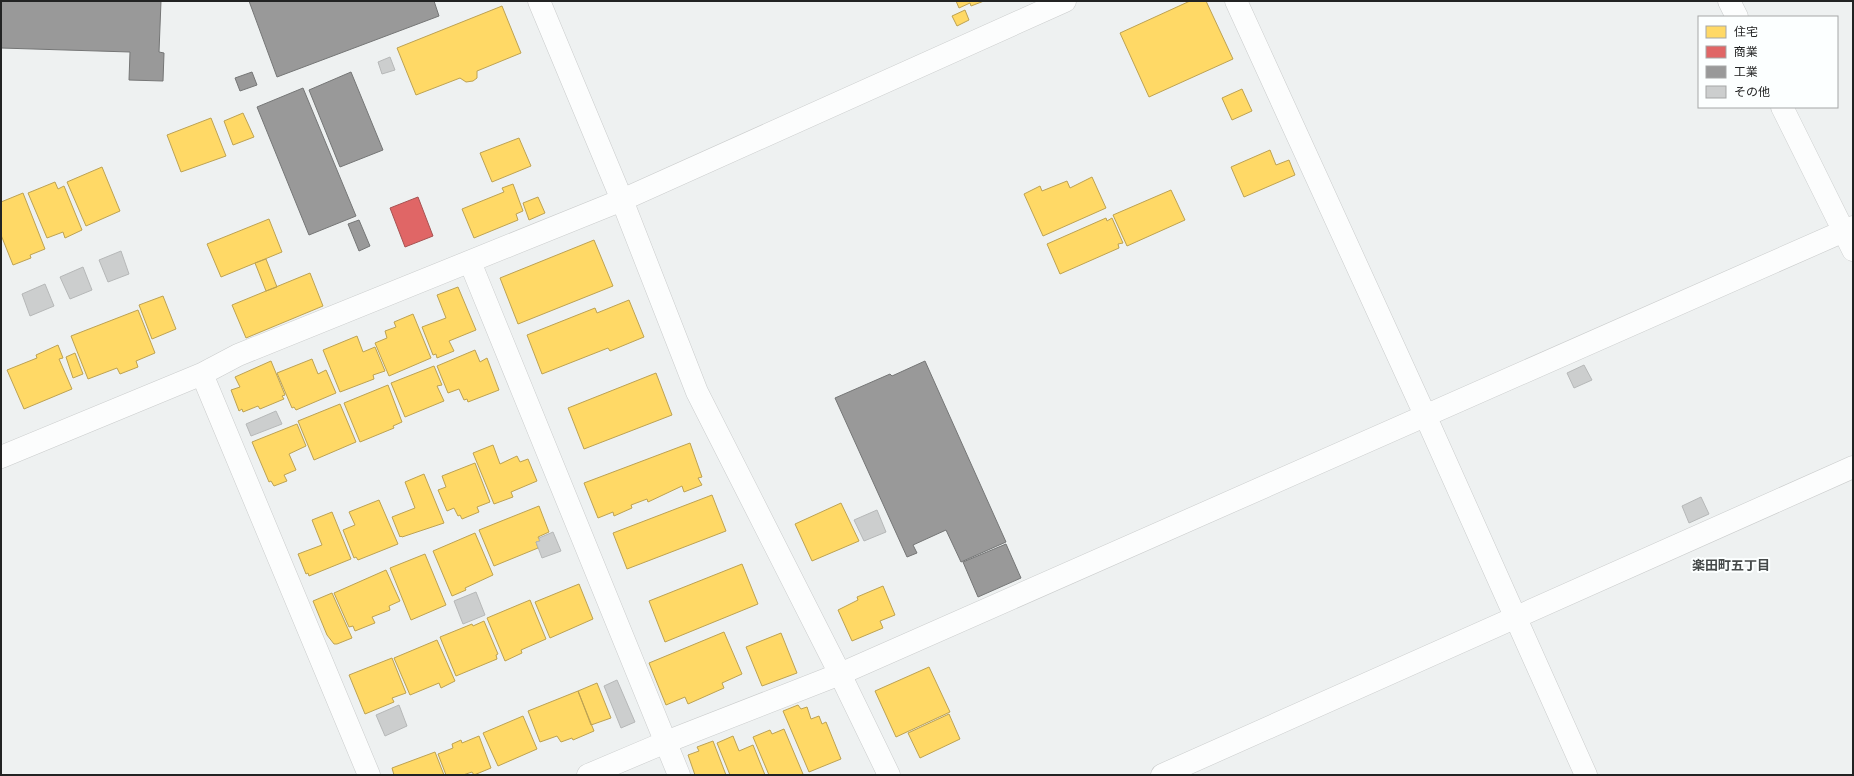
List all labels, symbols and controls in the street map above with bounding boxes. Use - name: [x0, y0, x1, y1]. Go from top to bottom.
- legend: [1698, 16, 1838, 108]
- text: 住宅: [1734, 24, 1758, 39]
- text: 商業: [1734, 44, 1758, 59]
- text: 工業: [1734, 64, 1758, 79]
- text: その他: [1734, 84, 1770, 99]
- district label: 楽田町五丁目: [1692, 557, 1770, 574]

